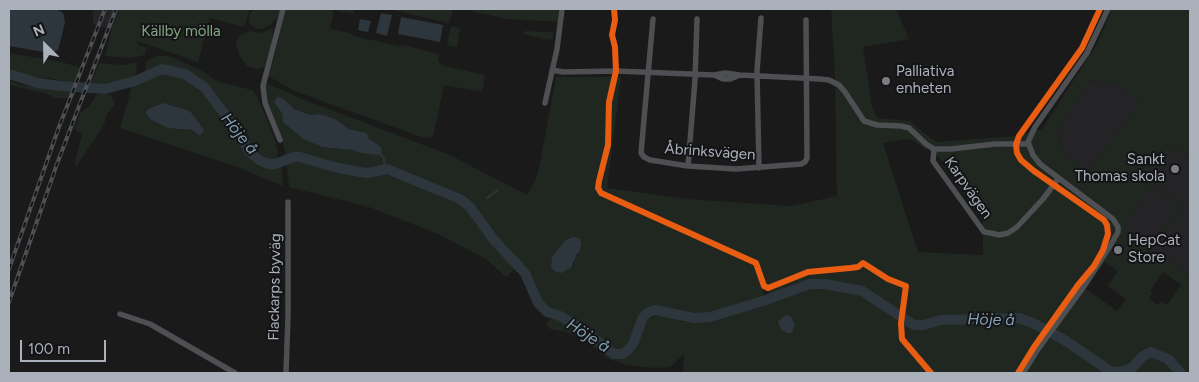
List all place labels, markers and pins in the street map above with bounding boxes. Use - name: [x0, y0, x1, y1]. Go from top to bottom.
- place label: Palliativa enheten: [896, 63, 954, 98]
- marker: Palliativa enheten: [880, 75, 892, 87]
- place label: Sankt Thomas skola: [1075, 151, 1165, 186]
- marker: Sankt Thomas skola: [1169, 163, 1181, 175]
- place label: HepCat Store: [1128, 232, 1180, 267]
- marker: HepCat Store: [1112, 244, 1124, 256]

